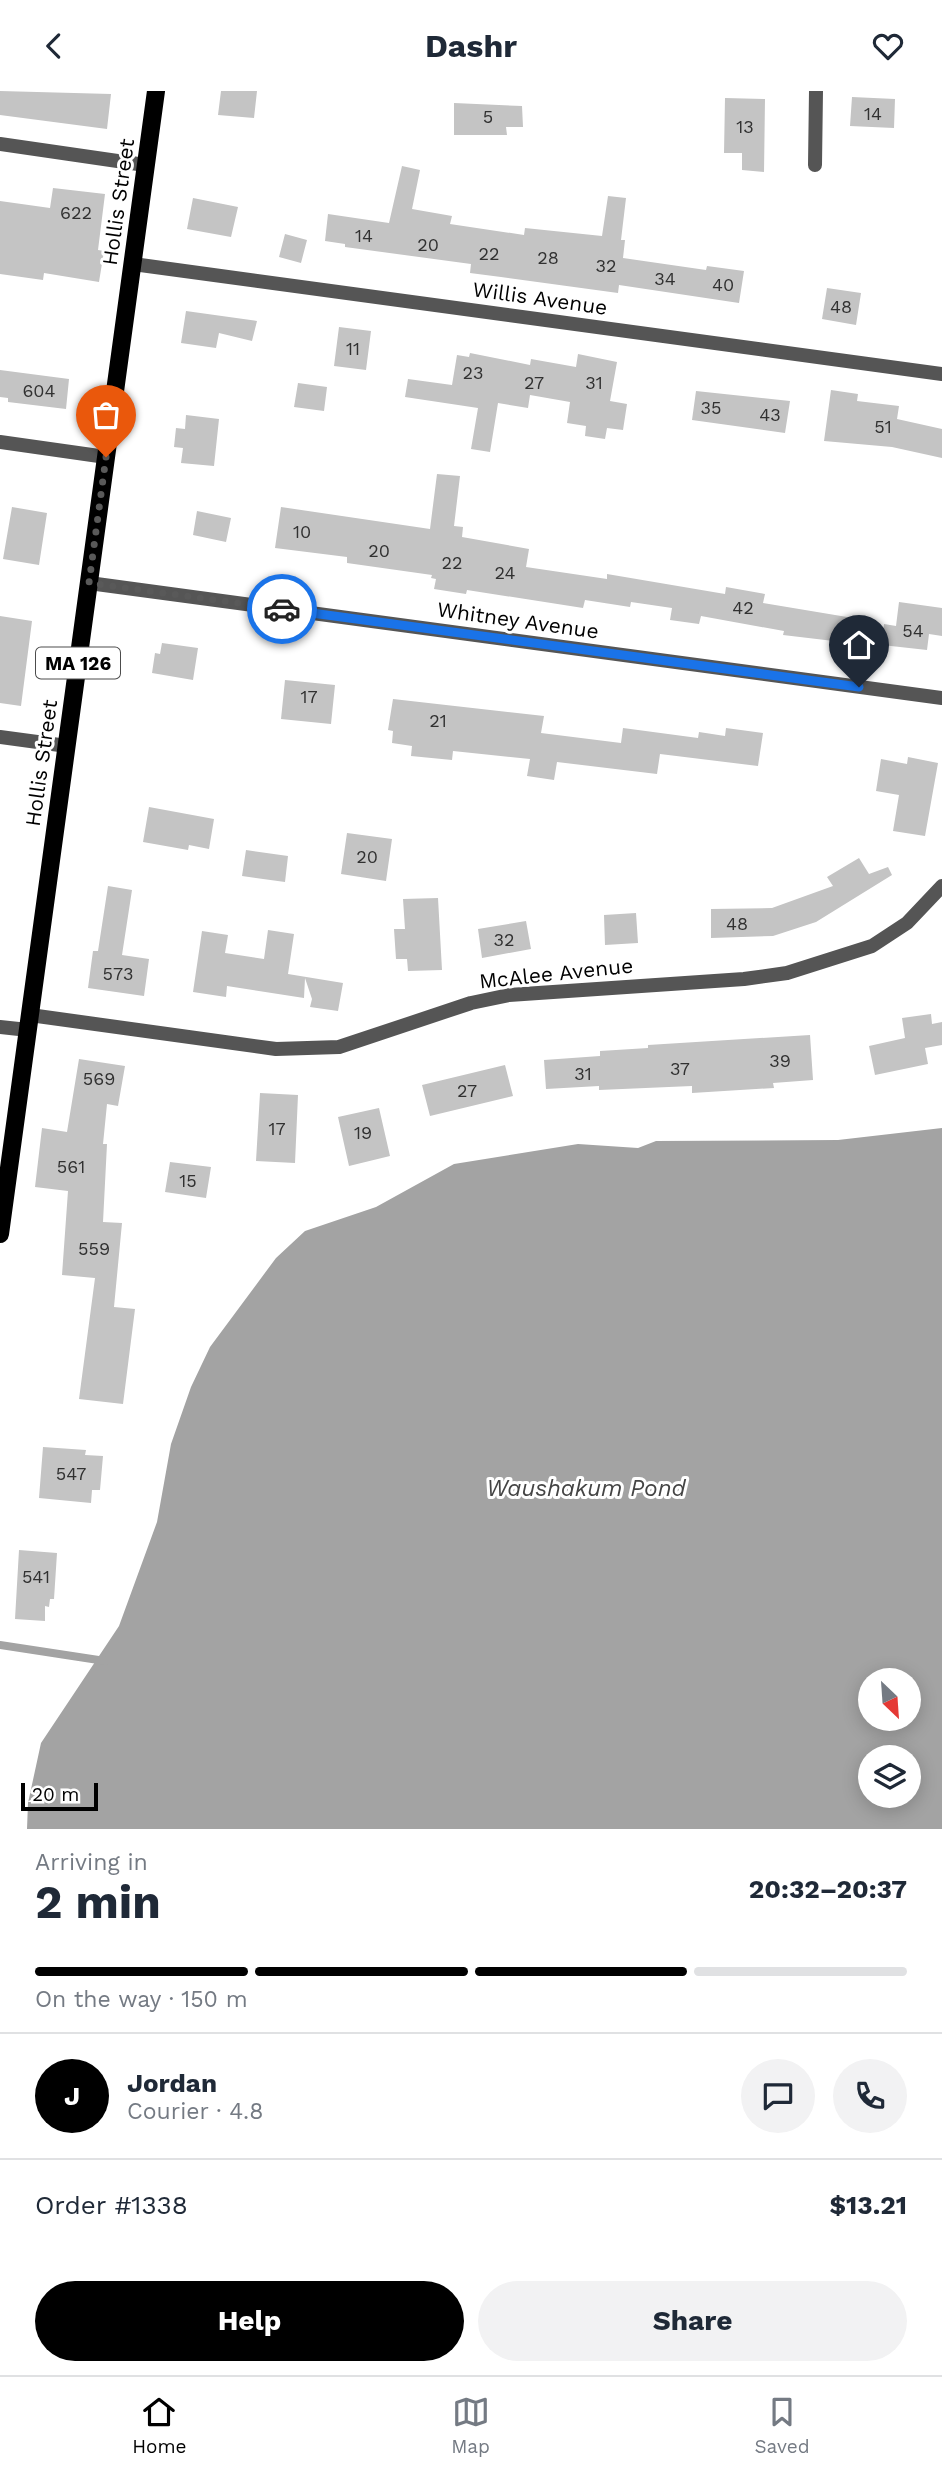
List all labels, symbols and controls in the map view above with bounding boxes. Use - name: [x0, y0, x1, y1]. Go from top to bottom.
- icon: back: [35, 27, 73, 65]
- text: Dashr: [425, 27, 517, 65]
- icon: heart: [869, 27, 907, 65]
- house number: 14: [864, 103, 882, 124]
- house number: 5: [483, 106, 493, 127]
- house number: 13: [736, 116, 754, 137]
- street label: Hollis Street: [97, 137, 139, 267]
- house number: 622: [60, 202, 92, 223]
- house number: 14: [355, 225, 373, 246]
- house number: 20: [417, 234, 439, 255]
- house number: 22: [479, 243, 500, 264]
- house number: 28: [537, 247, 559, 268]
- house number: 32: [596, 255, 617, 276]
- house number: 34: [654, 268, 676, 289]
- house number: 40: [712, 274, 734, 295]
- street label: Willis Avenue: [471, 276, 609, 320]
- house number: 48: [830, 296, 852, 317]
- house number: 11: [346, 338, 360, 359]
- house number: 23: [463, 362, 484, 383]
- house number: 27: [524, 372, 544, 393]
- house number: 31: [585, 372, 603, 393]
- house number: 604: [22, 380, 56, 401]
- pin: [76, 385, 136, 457]
- icon: bag: [87, 396, 125, 434]
- house number: 35: [701, 397, 721, 418]
- house number: 43: [759, 404, 781, 425]
- house number: 51: [874, 416, 892, 437]
- house number: 10: [293, 521, 311, 542]
- house number: 20: [368, 540, 390, 561]
- house number: 22: [442, 552, 463, 573]
- house number: 24: [495, 562, 515, 583]
- courier: [247, 574, 317, 644]
- icon: car: [263, 590, 301, 628]
- street label: Whitney Avenue: [436, 596, 600, 644]
- house number: 42: [732, 597, 754, 618]
- pin: [829, 615, 889, 687]
- house number: 54: [902, 620, 924, 641]
- icon: home: [840, 626, 878, 664]
- road number: MA 126: [36, 647, 120, 678]
- house number: 17: [300, 686, 318, 707]
- street label: Hollis Street: [20, 698, 62, 828]
- house number: 21: [429, 710, 447, 731]
- house number: 20: [356, 846, 378, 867]
- house number: 48: [726, 913, 748, 934]
- house number: 32: [494, 929, 515, 950]
- street label: McAlee Avenue: [478, 952, 634, 994]
- house number: 573: [102, 963, 134, 984]
- house number: 39: [769, 1050, 791, 1071]
- house number: 37: [670, 1058, 690, 1079]
- house number: 31: [574, 1063, 592, 1084]
- house number: 569: [83, 1068, 115, 1089]
- house number: 27: [457, 1080, 477, 1101]
- house number: 17: [268, 1118, 286, 1139]
- house number: 19: [354, 1122, 372, 1143]
- house number: 561: [57, 1156, 85, 1177]
- house number: 15: [179, 1170, 197, 1191]
- house number: 559: [78, 1238, 110, 1259]
- house number: 547: [56, 1463, 86, 1484]
- water label: Waushakum Pond: [486, 1475, 686, 1502]
- house number: 541: [22, 1566, 50, 1587]
- north arrow: [858, 1668, 920, 1731]
- map controls: [858, 1668, 921, 1808]
- button: layers: [858, 1745, 921, 1808]
- scale bar: [21, 1780, 98, 1812]
- text: 20 m: [32, 1783, 79, 1806]
- text: Arriving in: [35, 1849, 148, 1876]
- text: 20:32–20:37: [749, 1874, 907, 1904]
- text: 2 min: [35, 1875, 161, 1929]
- text: On the way · 150 m: [35, 1986, 248, 2013]
- button: chat: [741, 2059, 815, 2133]
- button: phone: [833, 2059, 907, 2133]
- text: Jordan: [127, 2068, 217, 2098]
- text: J: [64, 2081, 80, 2111]
- text: Courier · 4.8: [127, 2098, 263, 2125]
- text: Order #1338: [35, 2190, 188, 2220]
- text: $13.21: [829, 2190, 907, 2220]
- button: Help: [35, 2281, 464, 2361]
- button: Share: [478, 2281, 907, 2361]
- tab: Home: [132, 2393, 187, 2458]
- tab: Map: [451, 2393, 490, 2458]
- tab: Saved: [754, 2393, 810, 2458]

